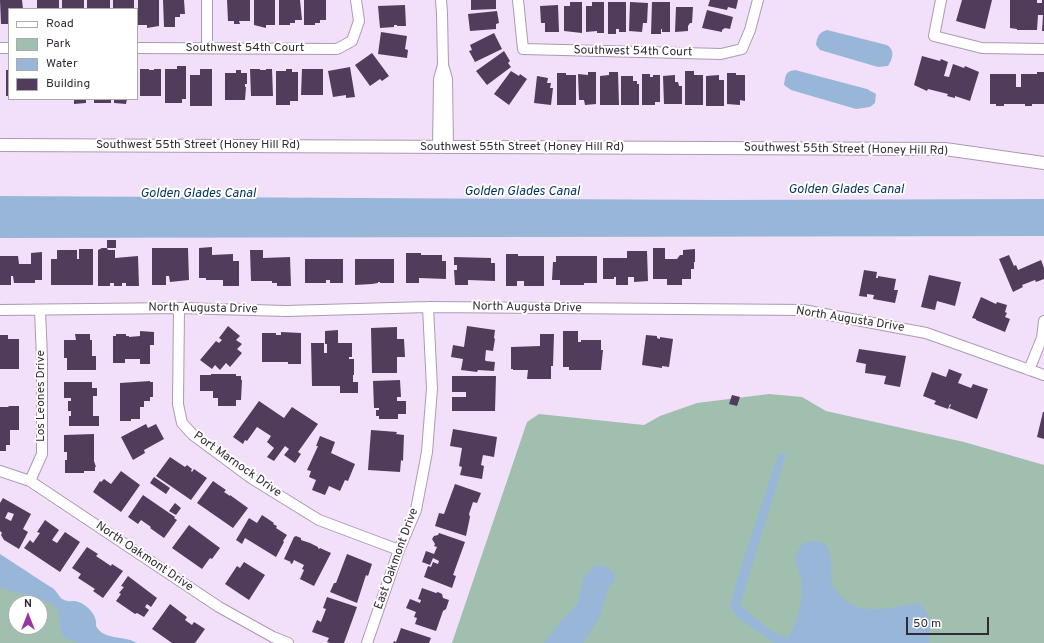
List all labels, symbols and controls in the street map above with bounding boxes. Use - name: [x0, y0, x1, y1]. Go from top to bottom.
- legend: [8, 8, 138, 100]
- text: Road: [46, 16, 74, 32]
- text: Park: [46, 36, 71, 52]
- street label: Southwest 54th Court: [186, 42, 304, 56]
- street label: Southwest 54th Court: [573, 44, 693, 60]
- text: Water: [46, 56, 78, 72]
- text: Building: [46, 76, 90, 92]
- street label: Southwest 55th Street (Honey Hill Rd): [96, 139, 300, 153]
- street label: Southwest 55th Street (Honey Hill Rd): [420, 141, 624, 155]
- street label: Southwest 55th Street (Honey Hill Rd): [744, 141, 948, 159]
- water label: Golden Glades Canal: [788, 182, 904, 198]
- water label: Golden Glades Canal: [464, 184, 580, 200]
- water label: Golden Glades Canal: [140, 186, 256, 202]
- street label: North Augusta Drive: [472, 300, 582, 316]
- street label: North Augusta Drive: [148, 301, 258, 317]
- street label: North Augusta Drive: [795, 304, 905, 336]
- street label: Los Leones Drive: [35, 350, 49, 442]
- street label: Port Marnock Drive: [190, 429, 284, 501]
- street label: East Oakmont Drive: [372, 506, 422, 612]
- street label: North Oakmont Drive: [92, 519, 196, 595]
- north arrow: [8, 595, 48, 635]
- text: N: [24, 597, 32, 611]
- scale bar: [908, 609, 991, 635]
- text: 50 m: [913, 616, 941, 632]

